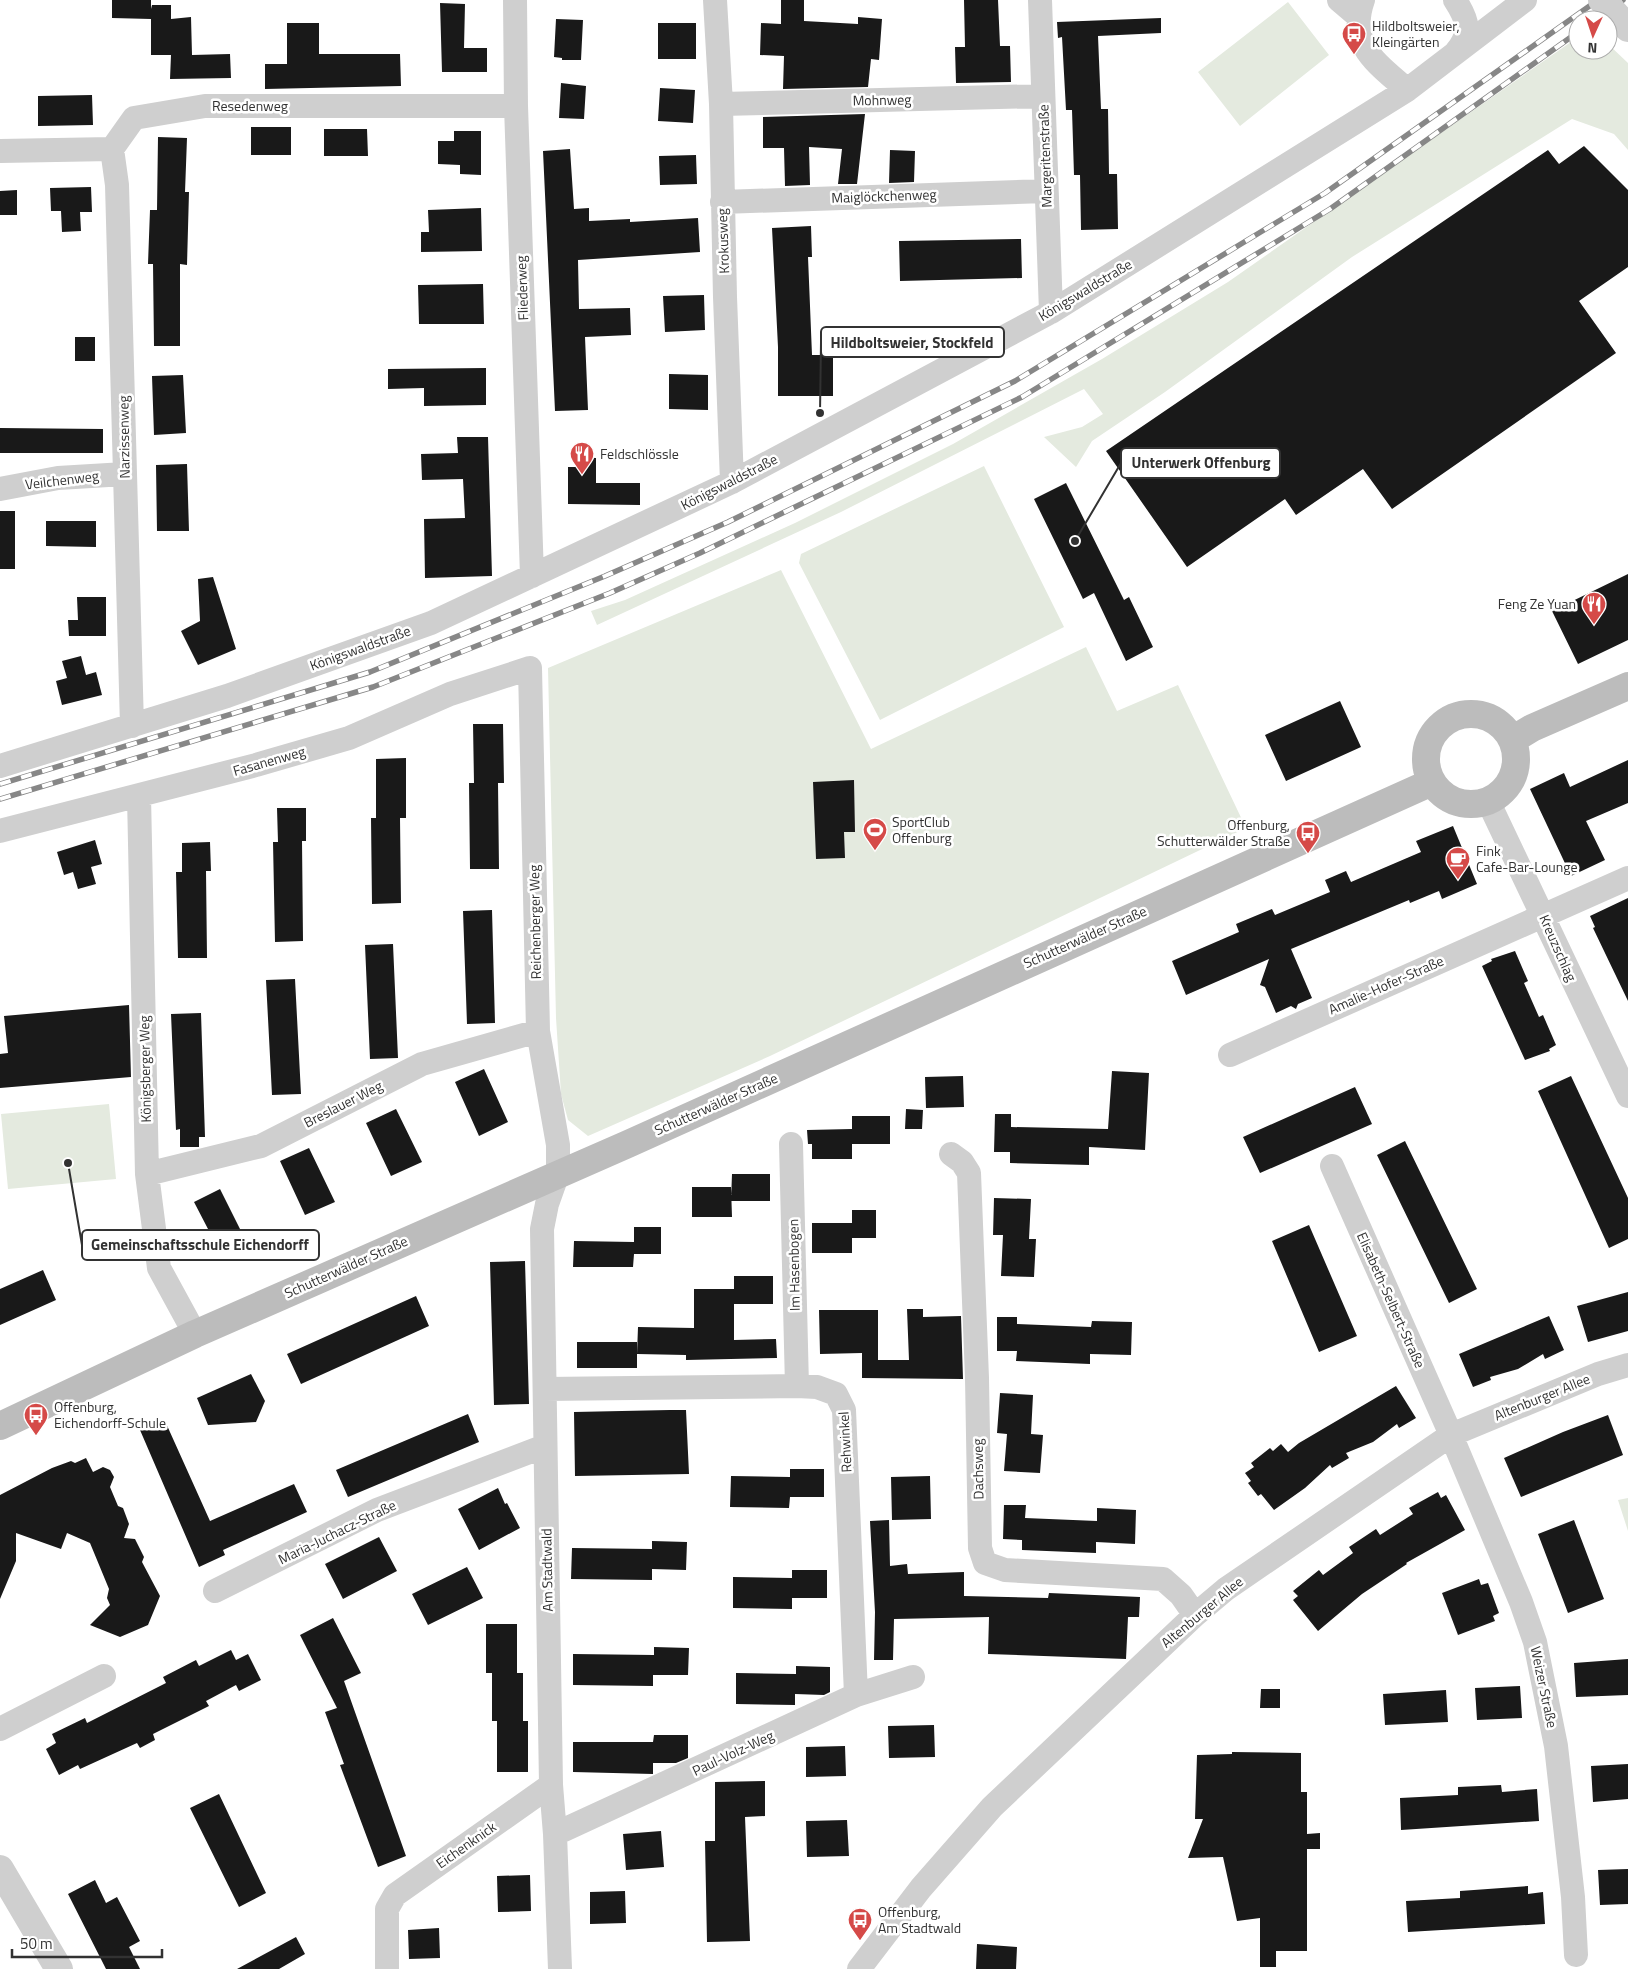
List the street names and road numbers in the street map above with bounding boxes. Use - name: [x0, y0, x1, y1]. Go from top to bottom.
- street label: Mohnweg: [852, 88, 912, 111]
- street label: Resedenweg: [212, 95, 288, 116]
- street label: Margeritenstraße: [1032, 104, 1057, 208]
- street label: Maiglöckchenweg: [831, 183, 937, 208]
- street label: Krokusweg: [711, 208, 734, 274]
- street label: Königswaldstraße: [1034, 253, 1136, 326]
- street label: Fliederweg: [510, 255, 533, 321]
- street label: Narzissenweg: [112, 395, 135, 479]
- street label: Königswaldstraße: [677, 448, 781, 515]
- street label: Veilchenweg: [24, 465, 100, 494]
- street label: Königswaldstraße: [306, 620, 413, 676]
- street label: Fasanenweg: [230, 740, 307, 781]
- street label: Reichenberger Weg: [523, 865, 546, 979]
- street label: Schutterwälder Straße: [1020, 900, 1150, 973]
- street label: Kreuzschlag: [1534, 911, 1583, 985]
- street label: Amalie-Hofer-Straße: [1325, 950, 1447, 1019]
- street label: Königsberger Weg: [133, 1015, 156, 1123]
- street label: Schutterwälder Straße: [651, 1067, 781, 1140]
- street label: Breslauer Weg: [300, 1075, 386, 1132]
- street label: Im Hasenbogen: [782, 1219, 805, 1311]
- street label: Elisabeth-Selbert-Straße: [1352, 1228, 1431, 1371]
- street label: Schutterwälder Straße: [281, 1230, 411, 1303]
- street label: Altenburger Allee: [1491, 1368, 1593, 1425]
- street label: Rehwinkel: [832, 1411, 857, 1473]
- street label: Dachsweg: [966, 1438, 989, 1500]
- street label: Maria-Juchacz-Straße: [274, 1494, 399, 1569]
- street label: Am Stadtwald: [535, 1528, 558, 1612]
- street label: Altenburger Allee: [1156, 1571, 1247, 1652]
- street label: Weizer Straße: [1526, 1644, 1563, 1730]
- street label: Paul-Volz-Weg: [688, 1724, 777, 1781]
- street label: Eichenknick: [431, 1816, 500, 1873]

